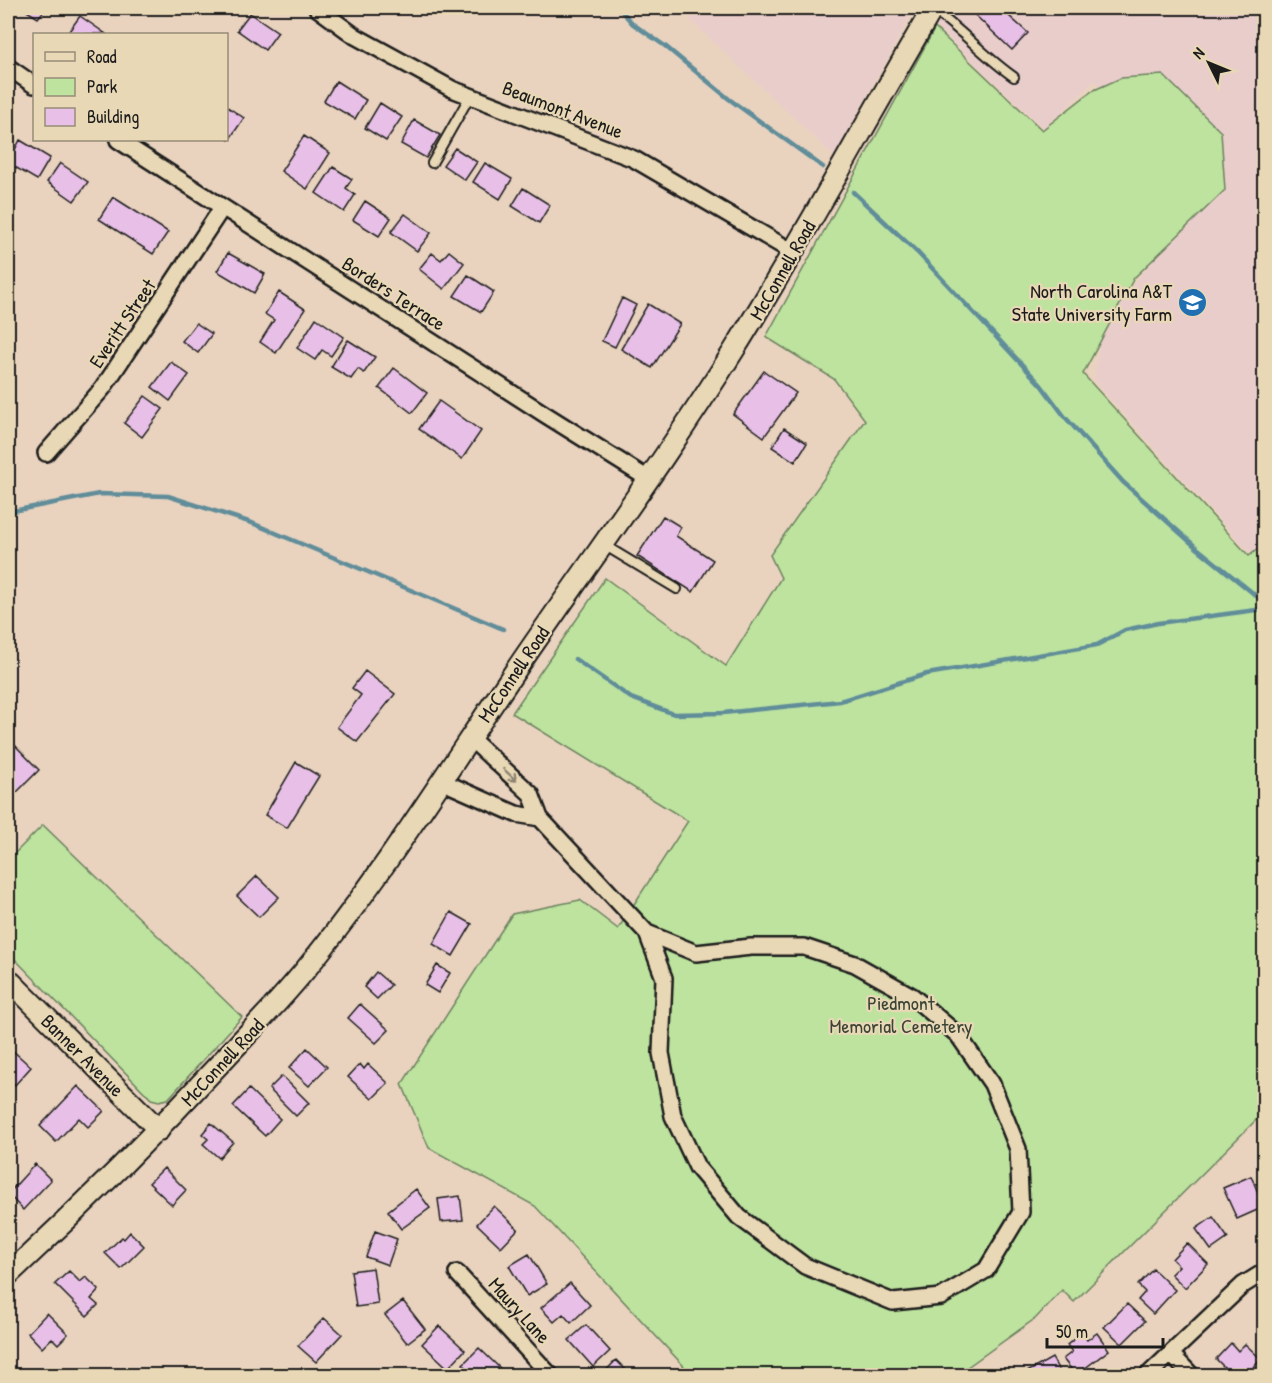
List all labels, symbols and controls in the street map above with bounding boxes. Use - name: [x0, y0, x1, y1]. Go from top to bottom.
- legend: [33, 33, 228, 141]
- north arrow: [1179, 33, 1239, 93]
- text: N: [1187, 42, 1209, 63]
- text: Road: [87, 44, 117, 69]
- text: Park: [87, 74, 118, 99]
- street label: Beaumont Avenue: [499, 74, 627, 144]
- text: Building: [87, 104, 139, 129]
- street label: McConnell Road: [743, 215, 821, 325]
- street label: Borders Terrace: [337, 250, 451, 336]
- street label: Everitt Street: [82, 272, 162, 373]
- place label: North Carolina A&T State University Farm: [1012, 277, 1173, 327]
- school or university icon: North Carolina A&T State University Farm: [1177, 286, 1209, 318]
- street label: McConnell Road: [471, 620, 555, 727]
- one-way arrow: [502, 768, 517, 782]
- park label: Piedmont Memorial Cemetery: [830, 989, 972, 1039]
- street label: Banner Avenue: [36, 1008, 130, 1102]
- street label: McConnell Road: [174, 1012, 270, 1112]
- street label: Maury Lane: [483, 1271, 557, 1349]
- scale bar: [1047, 1311, 1162, 1349]
- text: 50 m: [1056, 1319, 1088, 1344]

